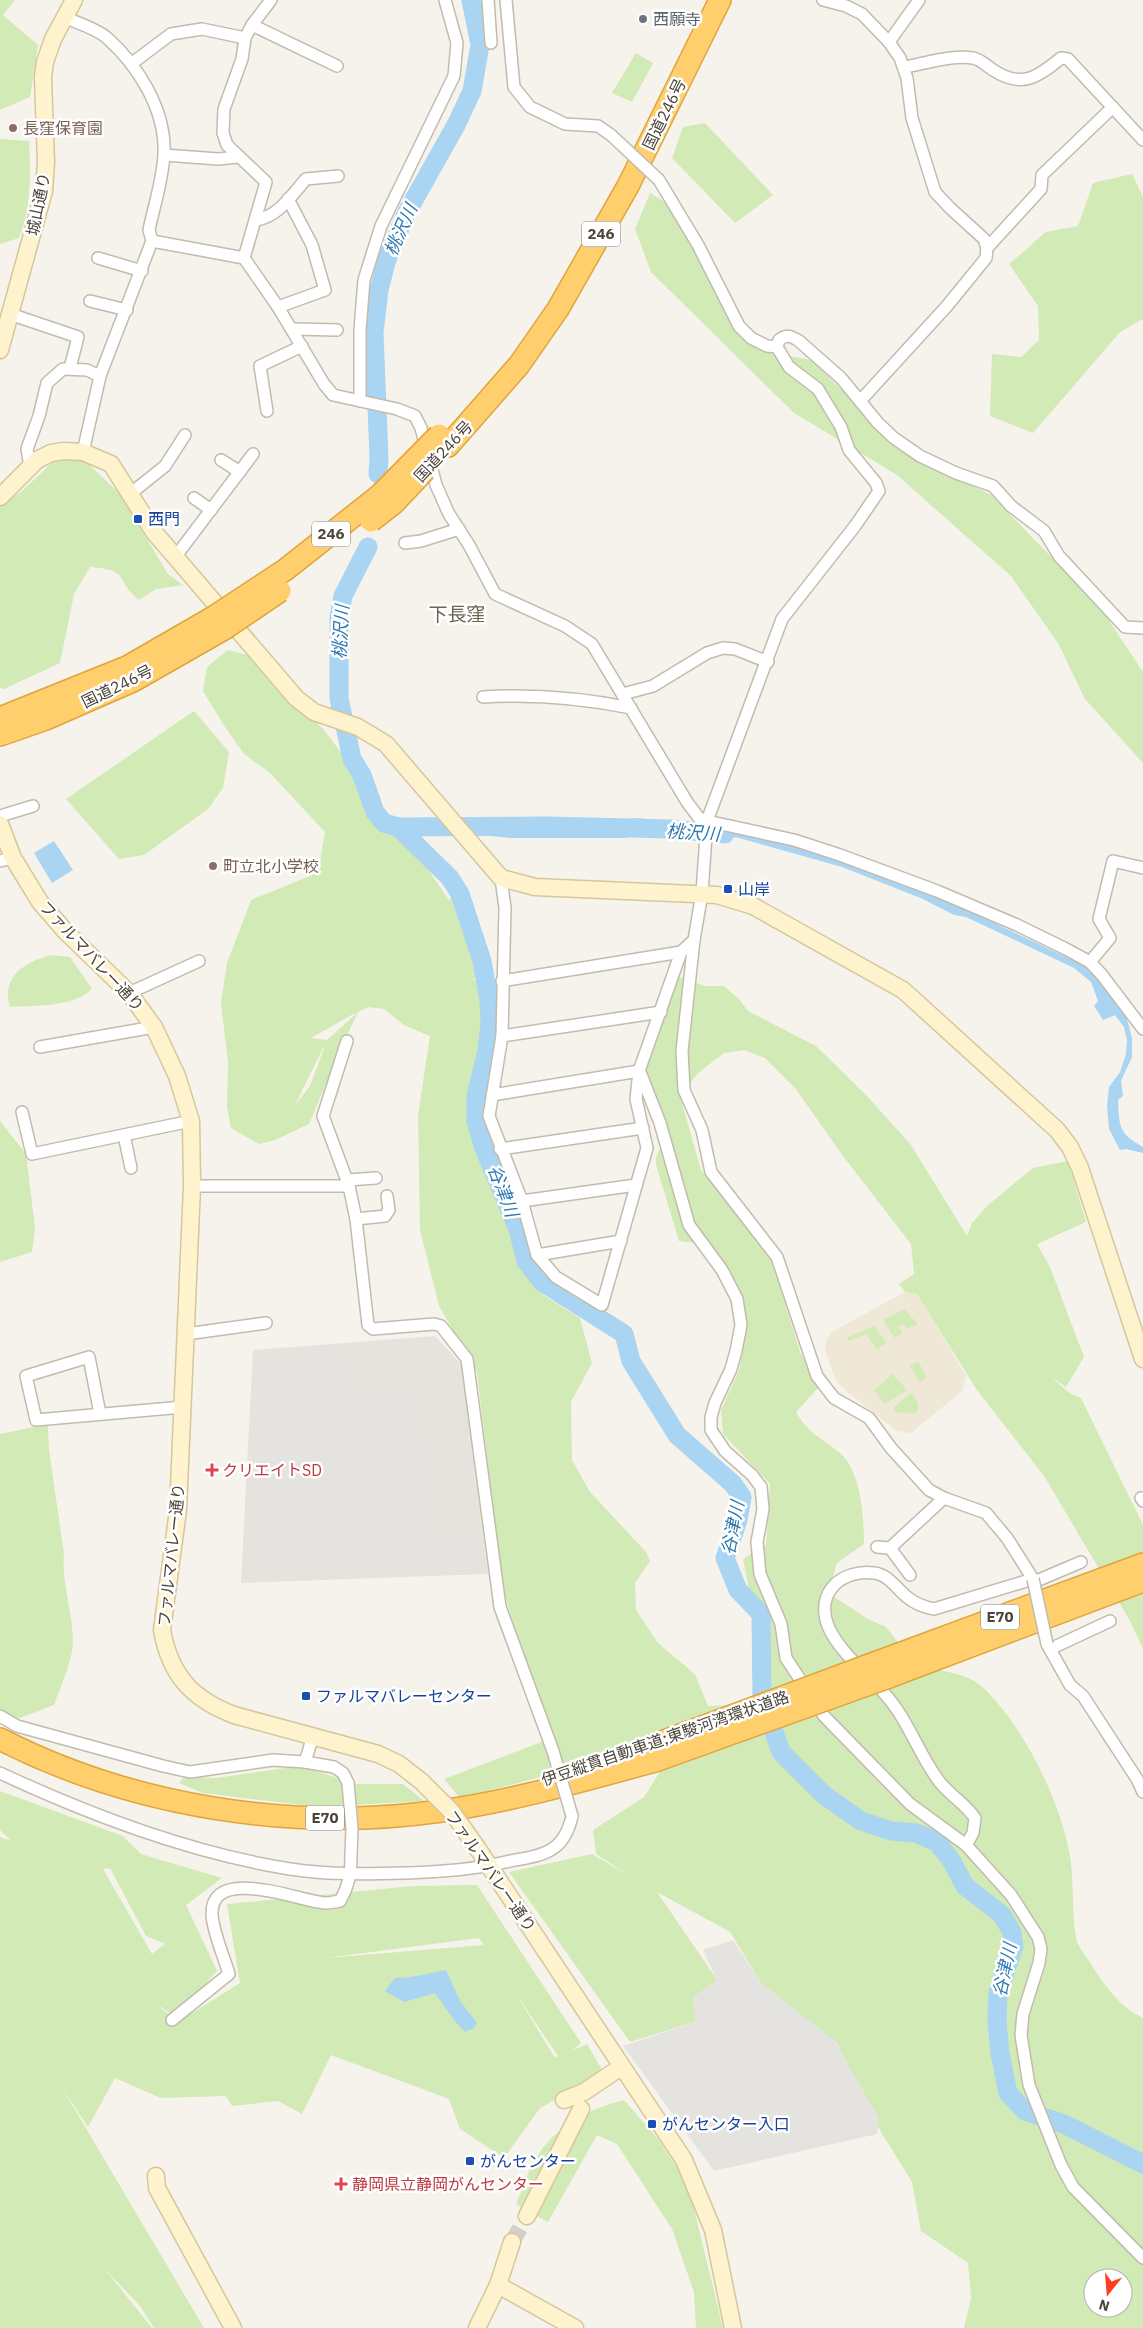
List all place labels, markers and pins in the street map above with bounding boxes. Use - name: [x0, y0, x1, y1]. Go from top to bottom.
- place label: 西願寺: [653, 9, 701, 29]
- marker: 西願寺: [637, 13, 649, 25]
- place label: 長窪保育園: [23, 118, 103, 138]
- marker: 長窪保育園: [7, 122, 19, 134]
- place label: 西門: [148, 509, 180, 529]
- marker: 西門: [132, 513, 144, 525]
- place label: 町立北小学校: [223, 856, 319, 876]
- marker: 町立北小学校: [207, 860, 219, 872]
- place label: 山岸: [738, 879, 770, 899]
- marker: 山岸: [722, 883, 734, 895]
- place label: クリエイトSD: [222, 1460, 322, 1480]
- marker: クリエイトSD: [206, 1464, 218, 1476]
- place label: ファルマバレーセンター: [316, 1686, 492, 1706]
- marker: ファルマバレーセンター: [300, 1690, 312, 1702]
- place label: がんセンター入口: [662, 2114, 790, 2134]
- marker: がんセンター入口: [646, 2118, 658, 2130]
- place label: がんセンター: [480, 2151, 576, 2171]
- marker: がんセンター: [464, 2155, 476, 2167]
- place label: 静岡県立静岡がんセンター: [352, 2174, 544, 2194]
- marker: 静岡県立静岡がんセンター: [334, 2177, 348, 2191]

